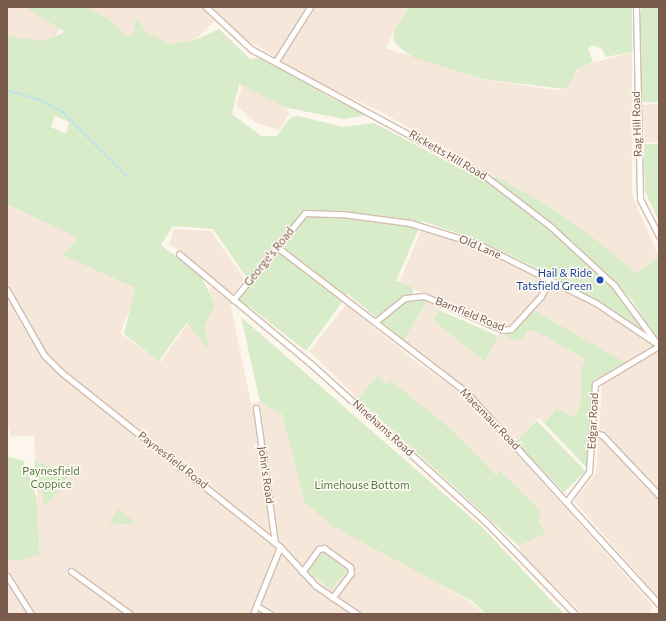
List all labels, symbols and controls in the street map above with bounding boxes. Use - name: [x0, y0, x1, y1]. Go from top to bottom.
- street label: Rag Hill Road: [629, 91, 645, 157]
- street label: Ricketts Hill Road: [407, 127, 489, 183]
- street label: George's Road: [241, 225, 297, 289]
- street label: Old Lane: [457, 232, 503, 262]
- place label: Hail & Ride Tatsfield Green: [516, 267, 592, 293]
- marker: Hail & Ride Tatsfield Green: [595, 275, 605, 285]
- street label: Barnfield Road: [433, 294, 507, 334]
- street label: Maesmaur Road: [457, 385, 523, 453]
- street label: Edgar Road: [585, 392, 601, 450]
- street label: Ninehams Road: [350, 397, 416, 459]
- street label: Paynesfield Road: [135, 429, 211, 491]
- street label: John's Road: [255, 446, 277, 504]
- park label: Paynesfield Coppice: [22, 465, 80, 491]
- park label: Limehouse Bottom: [314, 478, 410, 492]

